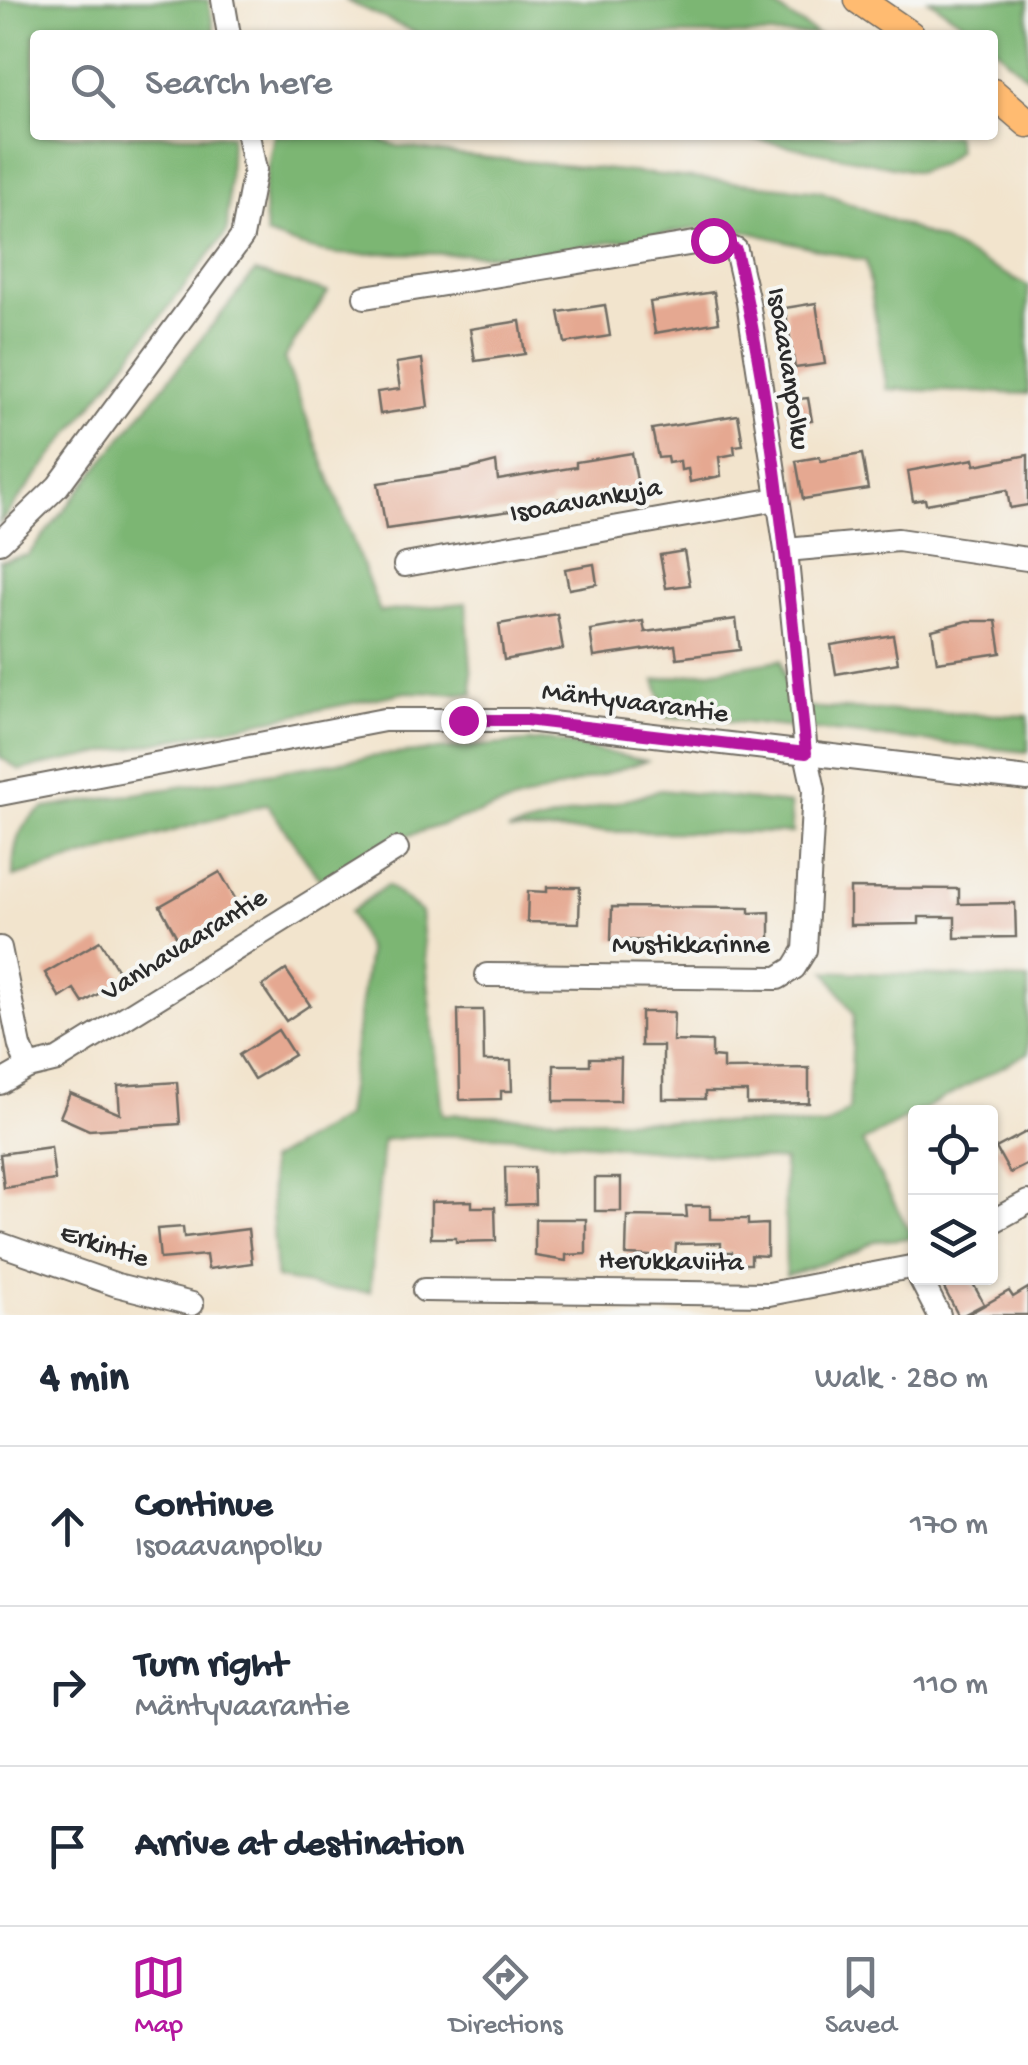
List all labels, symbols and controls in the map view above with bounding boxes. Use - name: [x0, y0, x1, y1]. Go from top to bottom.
- search box: [30, 30, 998, 140]
- icon: search: [65, 58, 120, 113]
- text: Search here: [145, 63, 332, 107]
- route start: [691, 218, 737, 264]
- street label: Isoaavanpolku: [758, 285, 816, 453]
- street label: Isoaavankuja: [508, 472, 666, 532]
- street label: Mäntyvaarantie: [540, 676, 731, 732]
- route end: [441, 698, 487, 744]
- street label: Vanhavaarantie: [95, 882, 274, 1011]
- street label: Mustikkarinne: [612, 930, 771, 963]
- map controls: [908, 1105, 998, 1285]
- button: locate: [908, 1105, 998, 1195]
- button: layers: [908, 1195, 998, 1285]
- street label: Erkintie: [56, 1217, 153, 1277]
- street label: Herukkaviita: [598, 1245, 745, 1281]
- text: 4 min: [40, 1356, 129, 1405]
- text: Walk · 280 m: [815, 1361, 988, 1399]
- text: Continue: [135, 1485, 273, 1529]
- icon: ahead: [40, 1499, 95, 1554]
- text: 170 m: [910, 1507, 988, 1545]
- text: Isoaavanpolku: [135, 1529, 322, 1567]
- text: Turn right: [135, 1645, 287, 1689]
- icon: right: [40, 1659, 95, 1714]
- text: 110 m: [914, 1667, 988, 1705]
- text: Mäntyvaarantie: [135, 1689, 349, 1727]
- icon: arrive: [40, 1819, 95, 1874]
- text: Arrive at destination: [135, 1824, 464, 1868]
- tab: Map: [131, 1950, 186, 2043]
- tab: Directions: [449, 1950, 563, 2043]
- tab: Saved: [825, 1950, 897, 2043]

